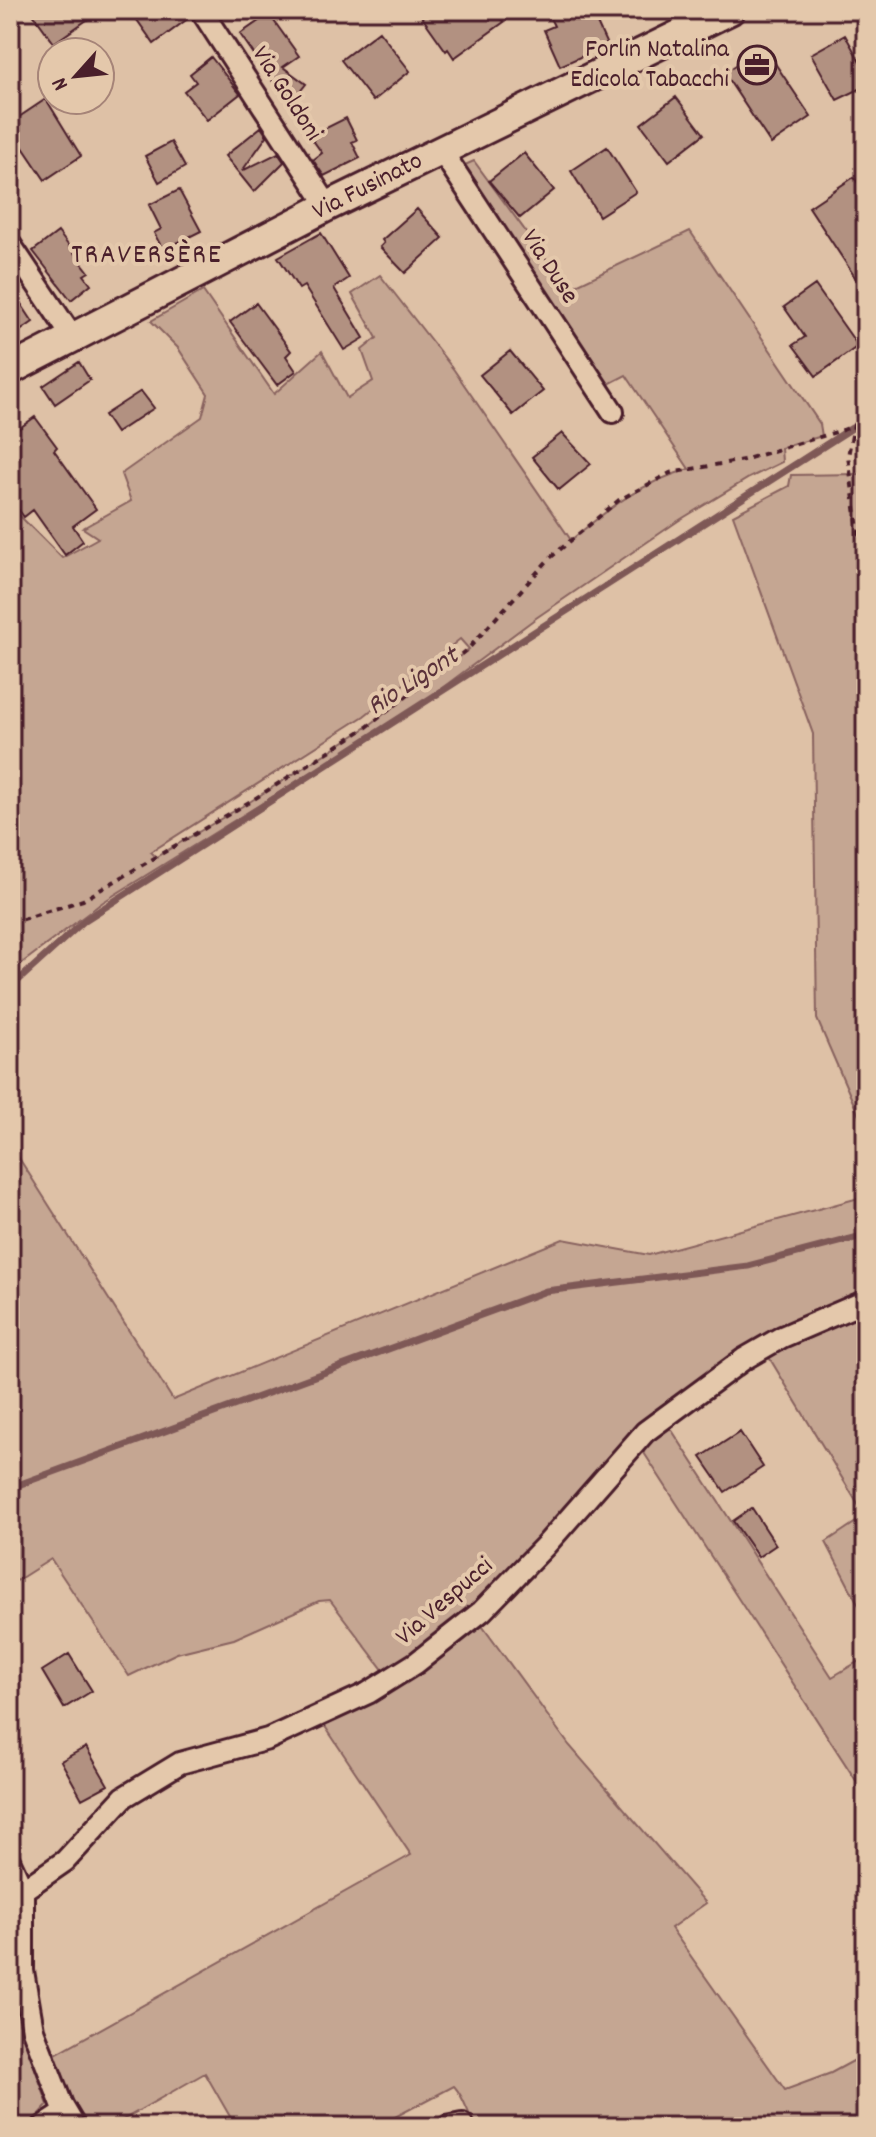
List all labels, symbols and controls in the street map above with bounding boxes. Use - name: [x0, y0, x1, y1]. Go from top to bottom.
- place label: Forlin Natalina Edicola Tabacchi: [570, 32, 730, 99]
- north arrow: [36, 36, 116, 116]
- street label: Via Goldoni: [241, 39, 331, 149]
- office icon: Forlin Natalina Edicola Tabacchi: [736, 44, 778, 86]
- text: N: [45, 71, 78, 95]
- street label: Via Fusinato: [306, 143, 430, 231]
- street label: Via Duse: [511, 222, 587, 312]
- district label: TRAVERSÈRE: [71, 237, 223, 277]
- water label: Rio Ligont: [360, 637, 470, 728]
- street label: Via Vespucci: [388, 1549, 502, 1655]

